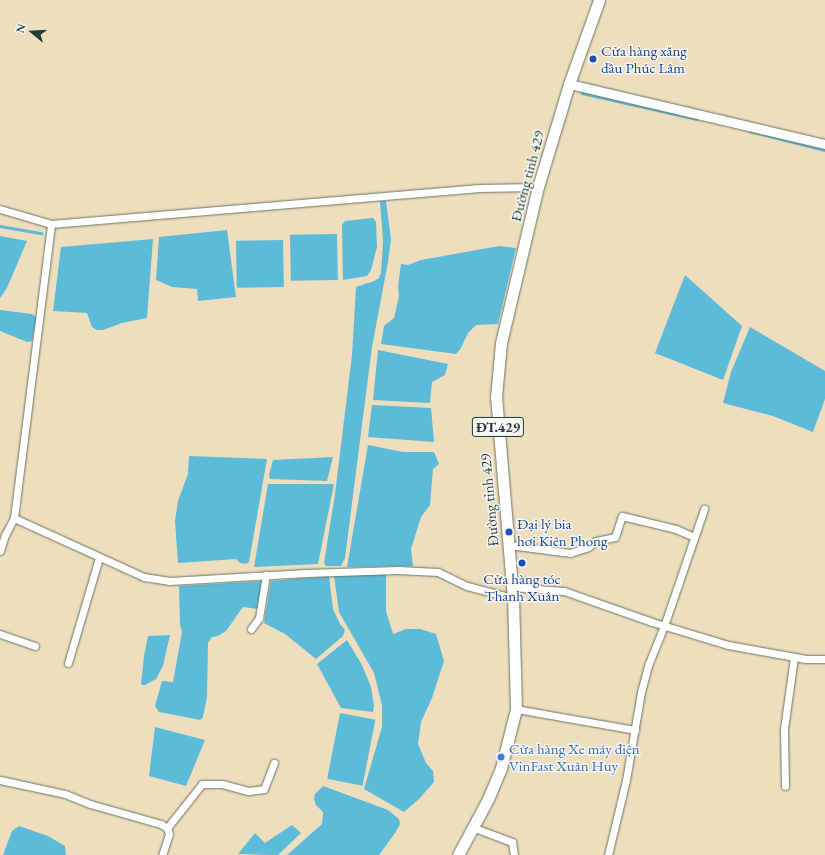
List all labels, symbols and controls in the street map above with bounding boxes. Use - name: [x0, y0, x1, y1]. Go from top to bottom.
- north arrow: [12, 12, 52, 52]
- text: N: [13, 22, 29, 35]
- place label: Cửa hàng xăng dầu Phúc Lâm: [601, 41, 687, 76]
- marker: Cửa hàng xăng dầu Phúc Lâm: [588, 54, 598, 64]
- street label: Đường tỉnh 429: [506, 129, 548, 223]
- road number: ĐT.429: [471, 415, 525, 439]
- street label: Đường tỉnh 429: [476, 453, 502, 547]
- place label: Đại lý bia hơi Kiên Phong: [517, 514, 608, 549]
- marker: Đại lý bia hơi Kiên Phong: [504, 527, 514, 537]
- marker: Cửa hàng tóc Thanh Xuân: [517, 558, 527, 568]
- place label: Cửa hàng tóc Thanh Xuân: [483, 569, 561, 604]
- place label: Cửa hàng Xe máy điện VinFast Xuân Huy: [509, 739, 640, 774]
- marker: Cửa hàng Xe máy điện VinFast Xuân Huy: [496, 752, 506, 762]

